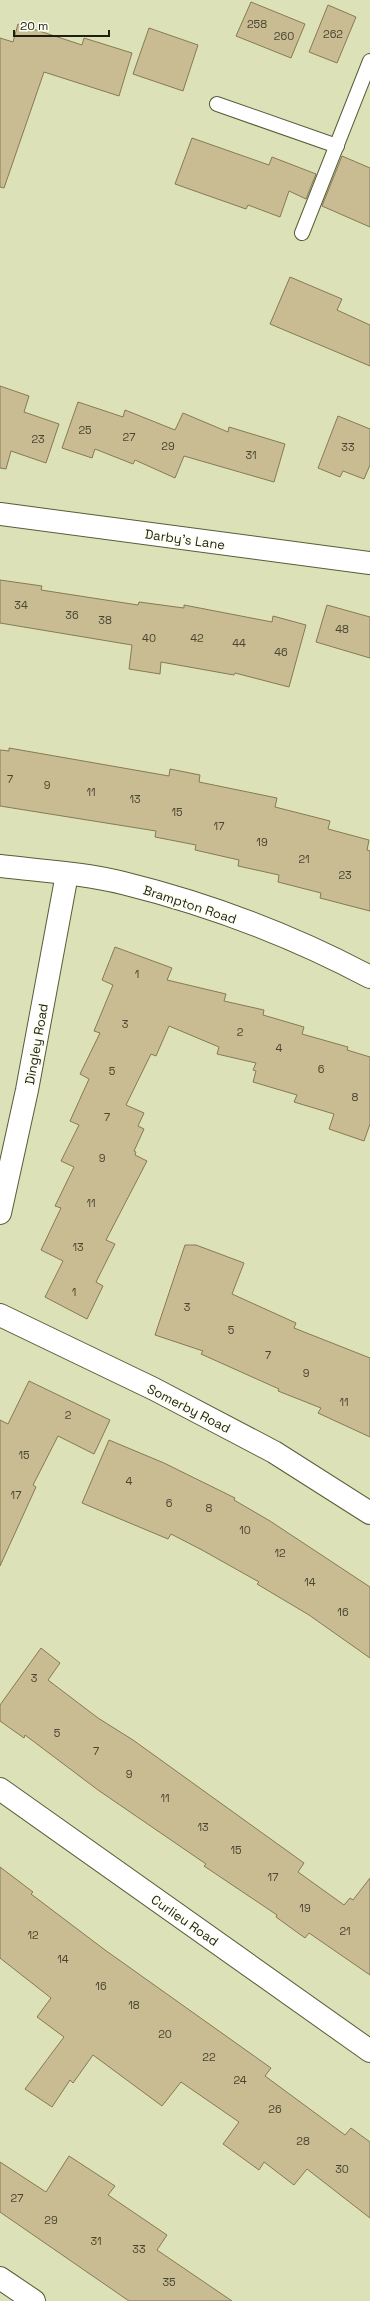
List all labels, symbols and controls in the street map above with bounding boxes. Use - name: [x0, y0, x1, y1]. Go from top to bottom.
- scale bar: [14, 12, 109, 38]
- house number: 258: [247, 17, 267, 31]
- text: 20 m: [20, 18, 48, 34]
- house number: 262: [323, 27, 343, 41]
- house number: 260: [274, 29, 294, 43]
- house number: 25: [78, 423, 92, 437]
- house number: 27: [123, 430, 135, 444]
- house number: 23: [31, 432, 45, 446]
- house number: 29: [161, 439, 175, 453]
- house number: 33: [341, 440, 355, 454]
- house number: 31: [245, 448, 257, 462]
- street label: Darby's Lane: [144, 525, 226, 554]
- house number: 34: [14, 598, 28, 612]
- house number: 36: [65, 608, 79, 622]
- house number: 38: [98, 613, 112, 627]
- house number: 48: [335, 622, 349, 636]
- house number: 40: [142, 631, 156, 645]
- house number: 42: [190, 631, 204, 645]
- house number: 44: [232, 636, 246, 650]
- house number: 46: [274, 645, 288, 659]
- house number: 7: [7, 772, 13, 786]
- house number: 9: [44, 778, 51, 792]
- house number: 11: [86, 785, 96, 799]
- house number: 13: [129, 792, 141, 806]
- house number: 15: [171, 805, 183, 819]
- house number: 17: [214, 819, 224, 833]
- house number: 19: [256, 835, 268, 849]
- house number: 21: [298, 852, 310, 866]
- house number: 23: [338, 868, 352, 882]
- street label: Brampton Road: [141, 881, 239, 928]
- house number: 1: [135, 967, 139, 981]
- street label: Dingley Road: [21, 1002, 52, 1086]
- house number: 3: [122, 1017, 129, 1031]
- house number: 2: [237, 1025, 244, 1039]
- house number: 4: [276, 1041, 283, 1055]
- house number: 6: [318, 1062, 325, 1076]
- house number: 5: [109, 1064, 116, 1078]
- house number: 8: [352, 1090, 359, 1104]
- house number: 7: [104, 1110, 110, 1124]
- house number: 9: [99, 1151, 106, 1165]
- house number: 11: [86, 1196, 96, 1210]
- house number: 13: [72, 1240, 84, 1254]
- house number: 1: [72, 1285, 76, 1299]
- house number: 3: [184, 1300, 191, 1314]
- house number: 5: [228, 1323, 235, 1337]
- house number: 7: [265, 1348, 271, 1362]
- house number: 9: [303, 1366, 310, 1380]
- street label: Somerby Road: [144, 1380, 233, 1437]
- house number: 11: [339, 1395, 349, 1409]
- house number: 2: [65, 1408, 72, 1422]
- house number: 15: [18, 1448, 30, 1462]
- house number: 4: [126, 1474, 133, 1488]
- house number: 17: [11, 1488, 21, 1502]
- house number: 6: [166, 1496, 173, 1510]
- house number: 8: [206, 1501, 213, 1515]
- house number: 10: [239, 1523, 251, 1537]
- house number: 12: [274, 1546, 286, 1560]
- house number: 14: [304, 1575, 316, 1589]
- house number: 16: [337, 1605, 349, 1619]
- house number: 3: [31, 1671, 38, 1685]
- house number: 5: [54, 1726, 61, 1740]
- house number: 7: [93, 1744, 99, 1758]
- house number: 9: [126, 1767, 133, 1781]
- house number: 11: [160, 1791, 170, 1805]
- house number: 13: [197, 1820, 209, 1834]
- house number: 15: [230, 1843, 242, 1857]
- house number: 17: [268, 1870, 278, 1884]
- street label: Curlieu Road: [148, 1891, 222, 1950]
- house number: 19: [299, 1901, 311, 1915]
- house number: 21: [339, 1924, 351, 1938]
- house number: 12: [27, 1928, 39, 1942]
- house number: 14: [57, 1952, 69, 1966]
- house number: 16: [95, 1979, 107, 1993]
- house number: 18: [128, 1998, 140, 2012]
- house number: 20: [158, 2027, 172, 2041]
- house number: 22: [202, 2050, 216, 2064]
- house number: 24: [233, 2073, 247, 2087]
- house number: 26: [268, 2102, 282, 2116]
- house number: 28: [296, 2134, 310, 2148]
- house number: 30: [335, 2162, 349, 2176]
- house number: 27: [11, 2191, 23, 2205]
- house number: 29: [44, 2213, 58, 2227]
- house number: 31: [90, 2234, 102, 2248]
- house number: 33: [132, 2242, 146, 2256]
- house number: 35: [162, 2275, 176, 2289]

